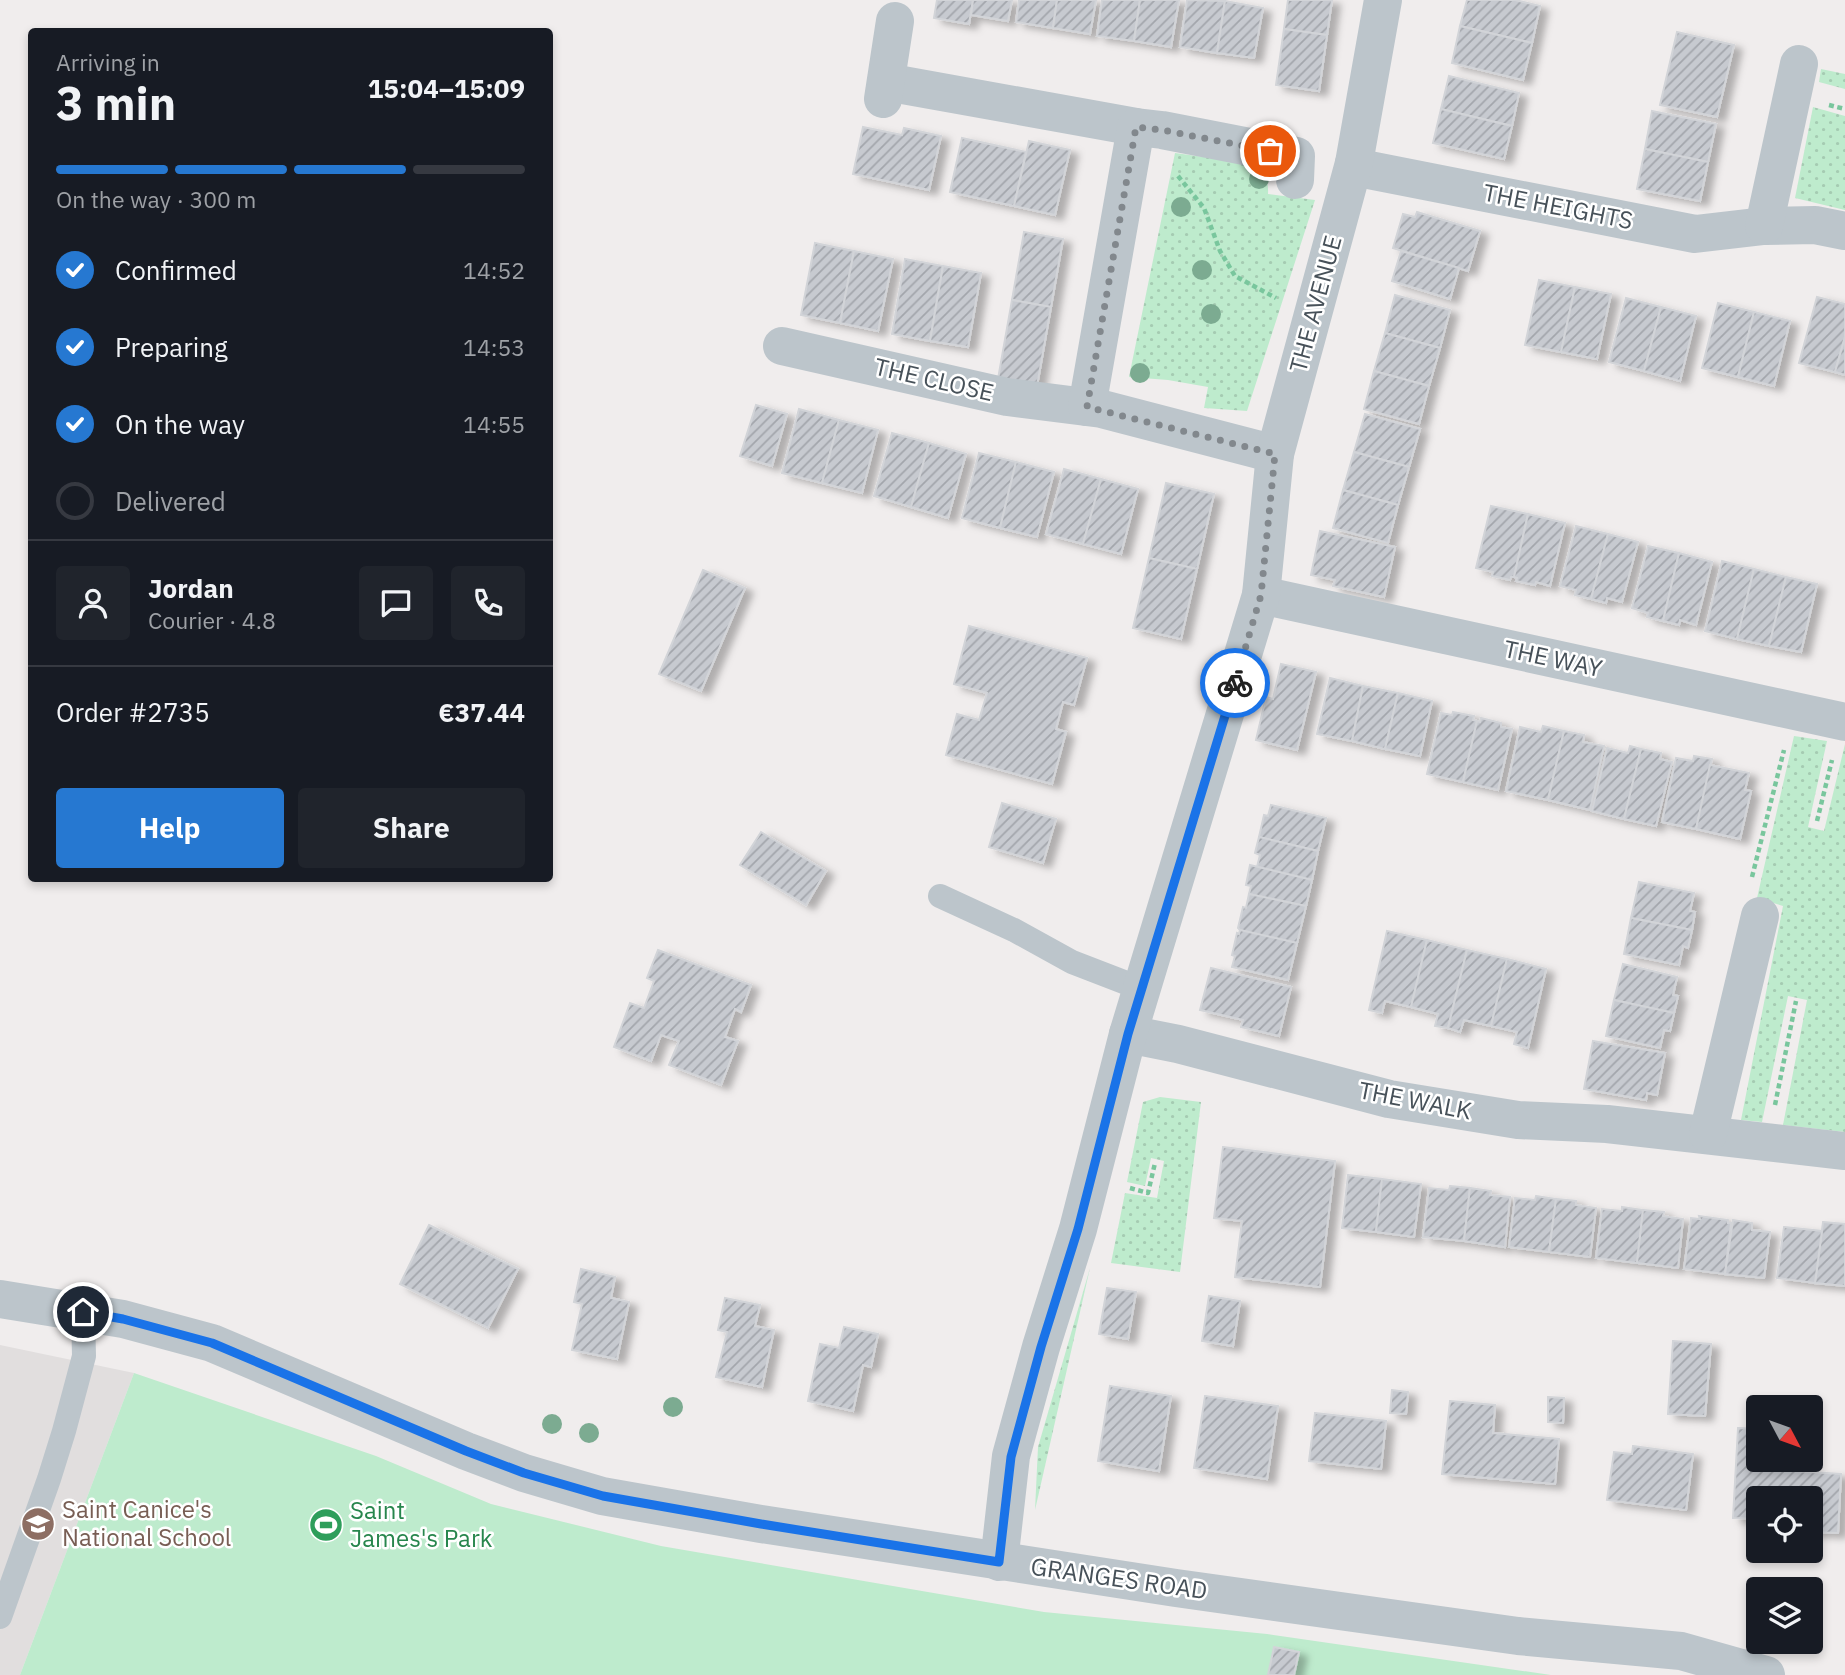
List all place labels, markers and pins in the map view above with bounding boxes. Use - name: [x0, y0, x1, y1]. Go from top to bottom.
- pin: [1240, 121, 1300, 181]
- pin: [53, 1282, 113, 1342]
- place label: Saint Canice's National School: [62, 1493, 231, 1553]
- place label: Saint James's Park: [350, 1494, 493, 1554]
- school or university icon: Saint Canice's National School: [19, 1505, 57, 1543]
- sports icon: Saint James's Park: [307, 1506, 345, 1544]

